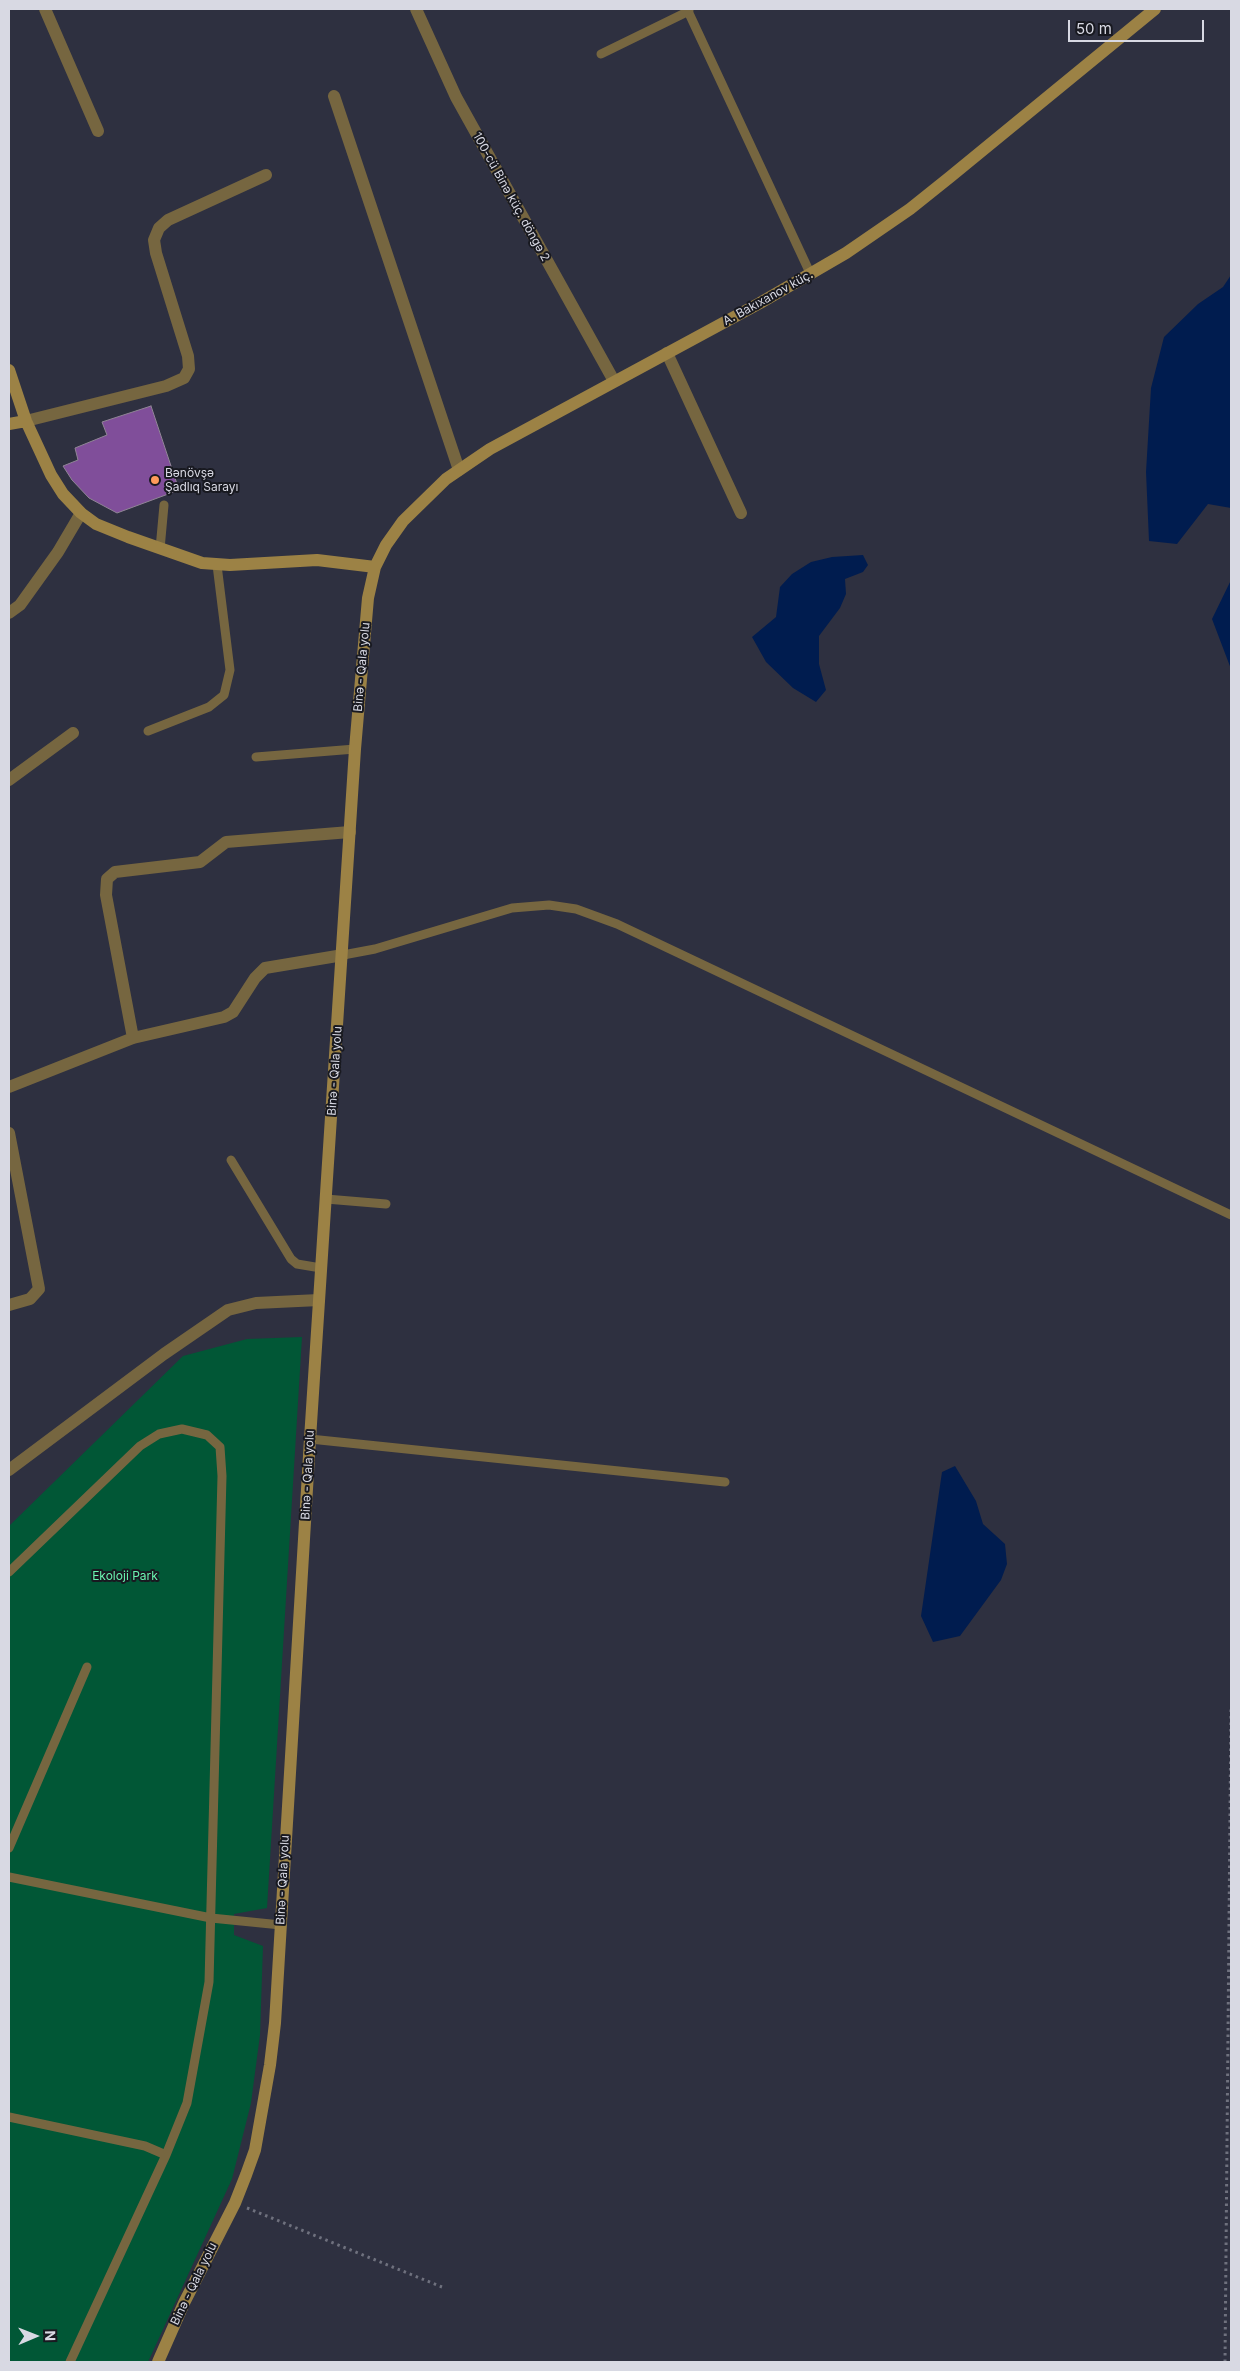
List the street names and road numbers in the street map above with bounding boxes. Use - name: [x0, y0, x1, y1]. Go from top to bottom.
- street label: 100-cü Binə küç. döngə 2: [470, 130, 552, 264]
- street label: A. Bakıxanov küç.: [720, 267, 816, 329]
- street label: Binə - Qala yolu: [351, 622, 373, 712]
- street label: Binə - Qala yolu: [325, 1026, 345, 1116]
- street label: Binə - Qala yolu: [298, 1430, 318, 1520]
- street label: Binə - Qala yolu: [273, 1835, 293, 1925]
- street label: Binə - Qala yolu: [168, 2241, 220, 2327]

